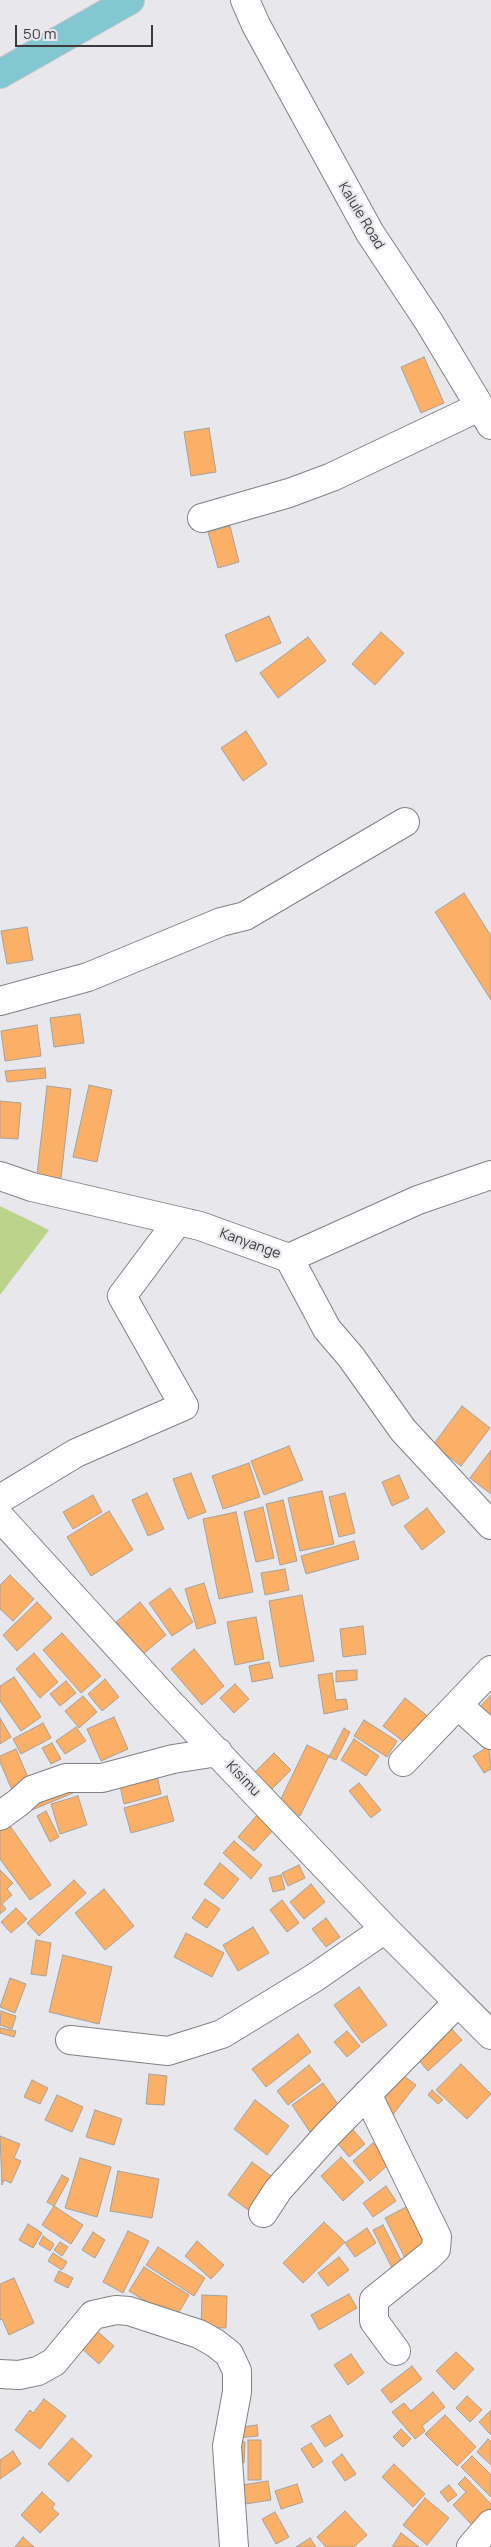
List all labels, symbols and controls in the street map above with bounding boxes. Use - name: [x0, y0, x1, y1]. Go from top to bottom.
- scale bar: [18, 15, 155, 47]
- text: 50 m: [23, 23, 57, 44]
- street label: Kalule Road: [334, 179, 388, 253]
- street label: Kanyange: [217, 1225, 283, 1263]
- street label: Kisimu: [222, 1758, 264, 1800]

